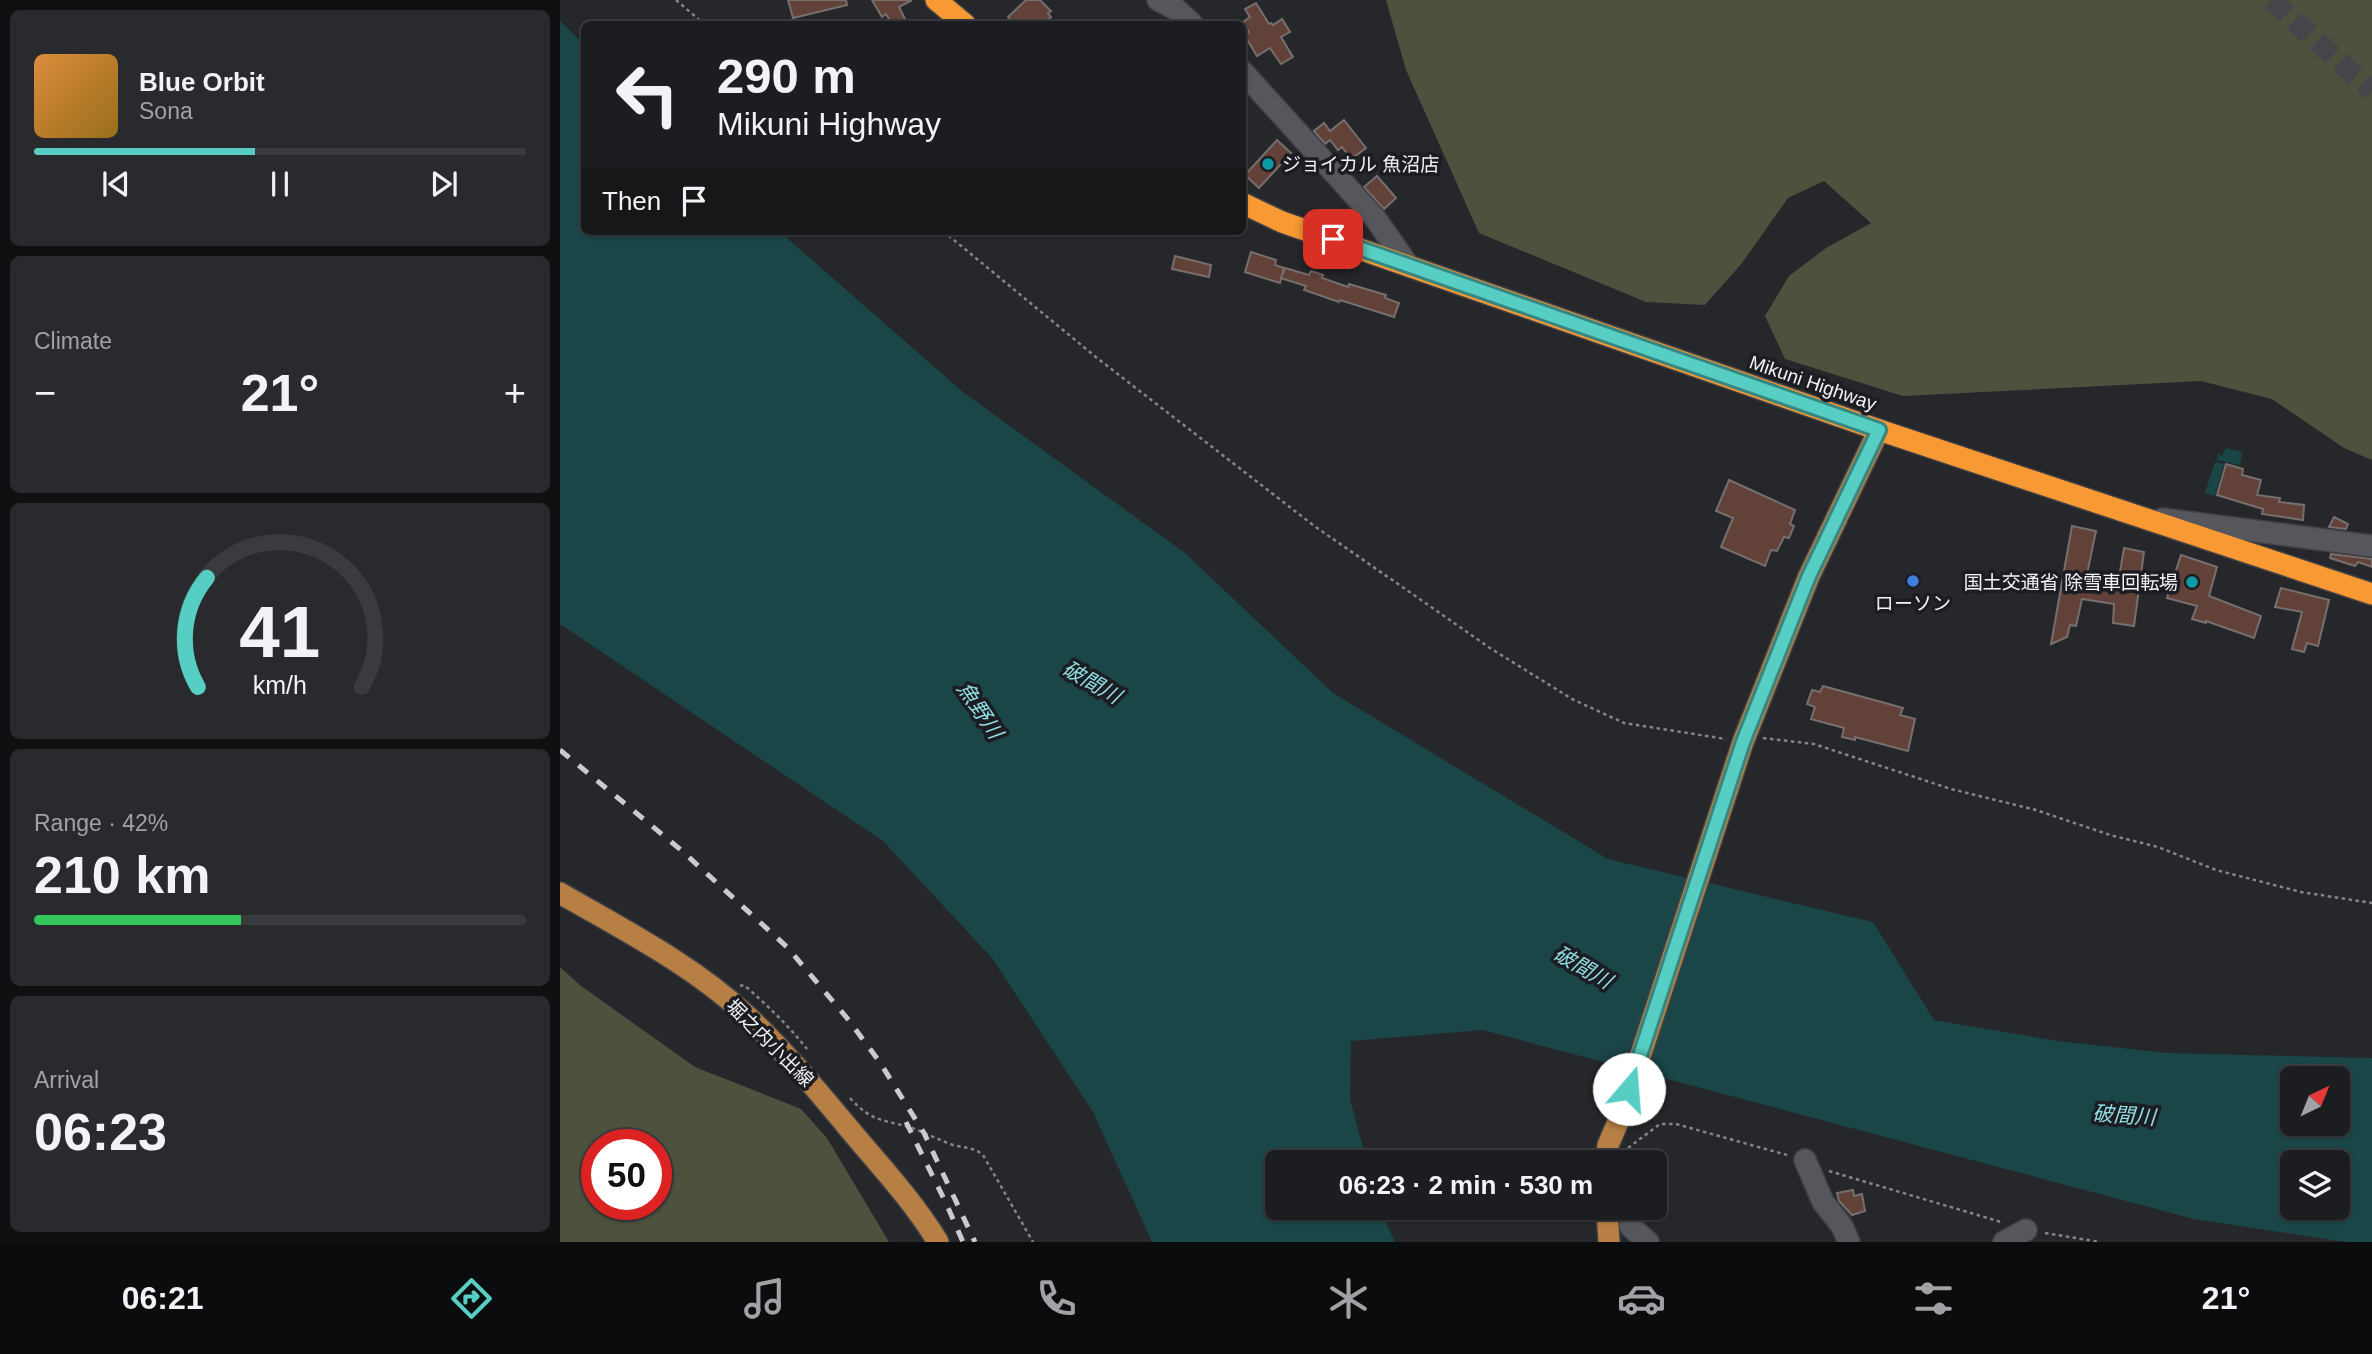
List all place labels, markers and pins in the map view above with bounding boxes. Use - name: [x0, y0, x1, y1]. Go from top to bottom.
- place label: ジョイカル 魚沼店: [1282, 154, 1439, 175]
- marker: ジョイカル 魚沼店: [1260, 156, 1276, 172]
- pin: [1303, 209, 1363, 269]
- place label: 国土交通省 除雪車回転場: [1964, 572, 2178, 593]
- marker: ローソン: [1905, 573, 1921, 589]
- marker: 国土交通省 除雪車回転場: [2184, 574, 2200, 590]
- place label: ローソン: [1875, 593, 1951, 614]

